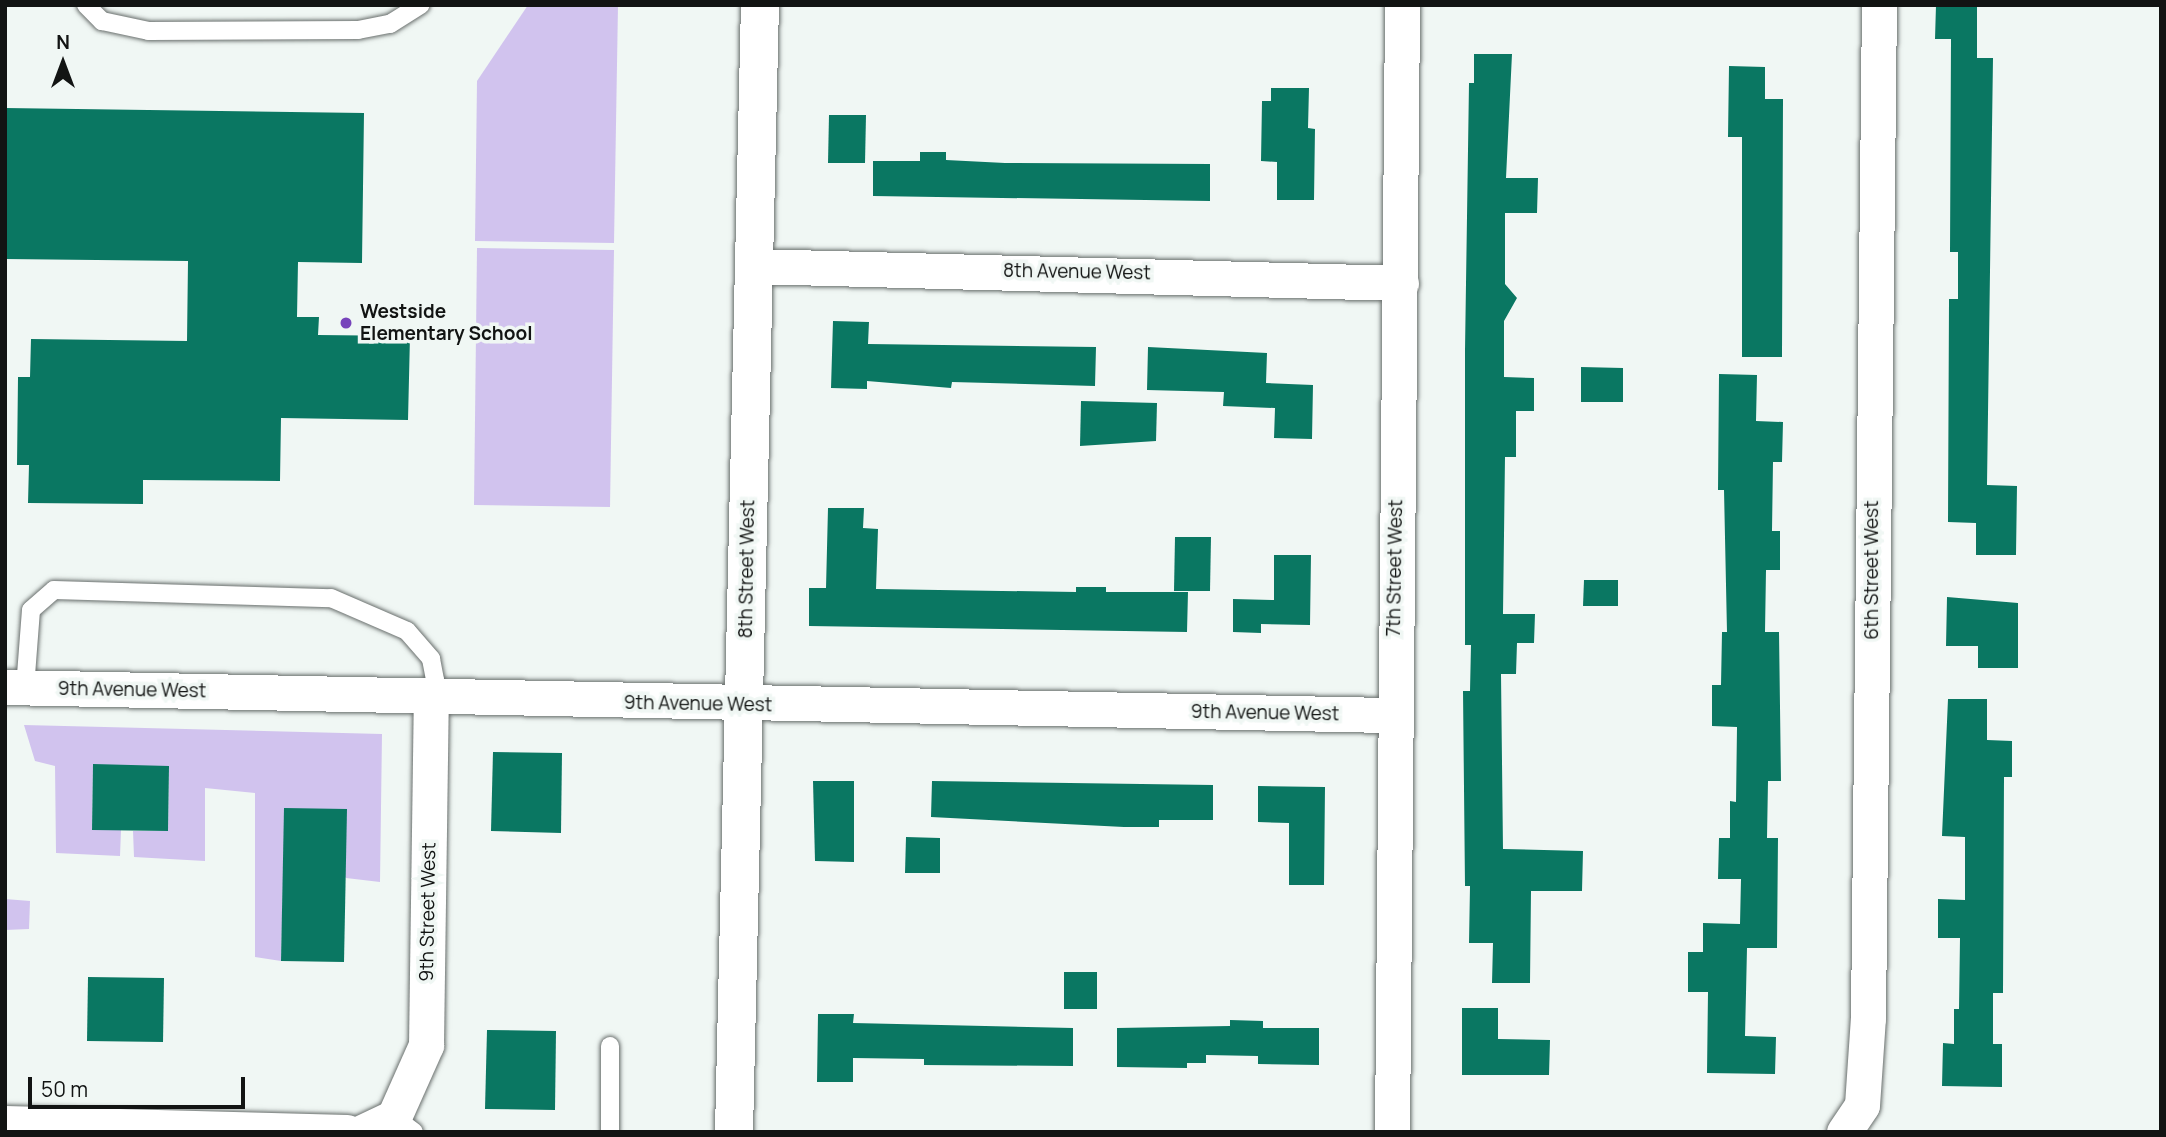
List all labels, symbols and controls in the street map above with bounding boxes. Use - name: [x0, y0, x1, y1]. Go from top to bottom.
- north arrow: [28, 28, 98, 98]
- text: N: [56, 29, 70, 55]
- street label: 8th Avenue West: [1003, 259, 1151, 285]
- place label: Westside Elementary School: [360, 301, 533, 345]
- marker: Westside Elementary School: [338, 315, 354, 331]
- street label: 8th Street West: [734, 499, 760, 639]
- street label: 7th Street West: [1382, 499, 1408, 637]
- street label: 6th Street West: [1861, 500, 1883, 640]
- street label: 9th Avenue West: [57, 677, 207, 703]
- street label: 9th Avenue West: [623, 691, 773, 717]
- street label: 9th Avenue West: [1190, 700, 1340, 726]
- street label: 9th Street West: [415, 842, 441, 982]
- scale bar: [32, 1064, 248, 1108]
- text: 50 m: [41, 1075, 88, 1103]

